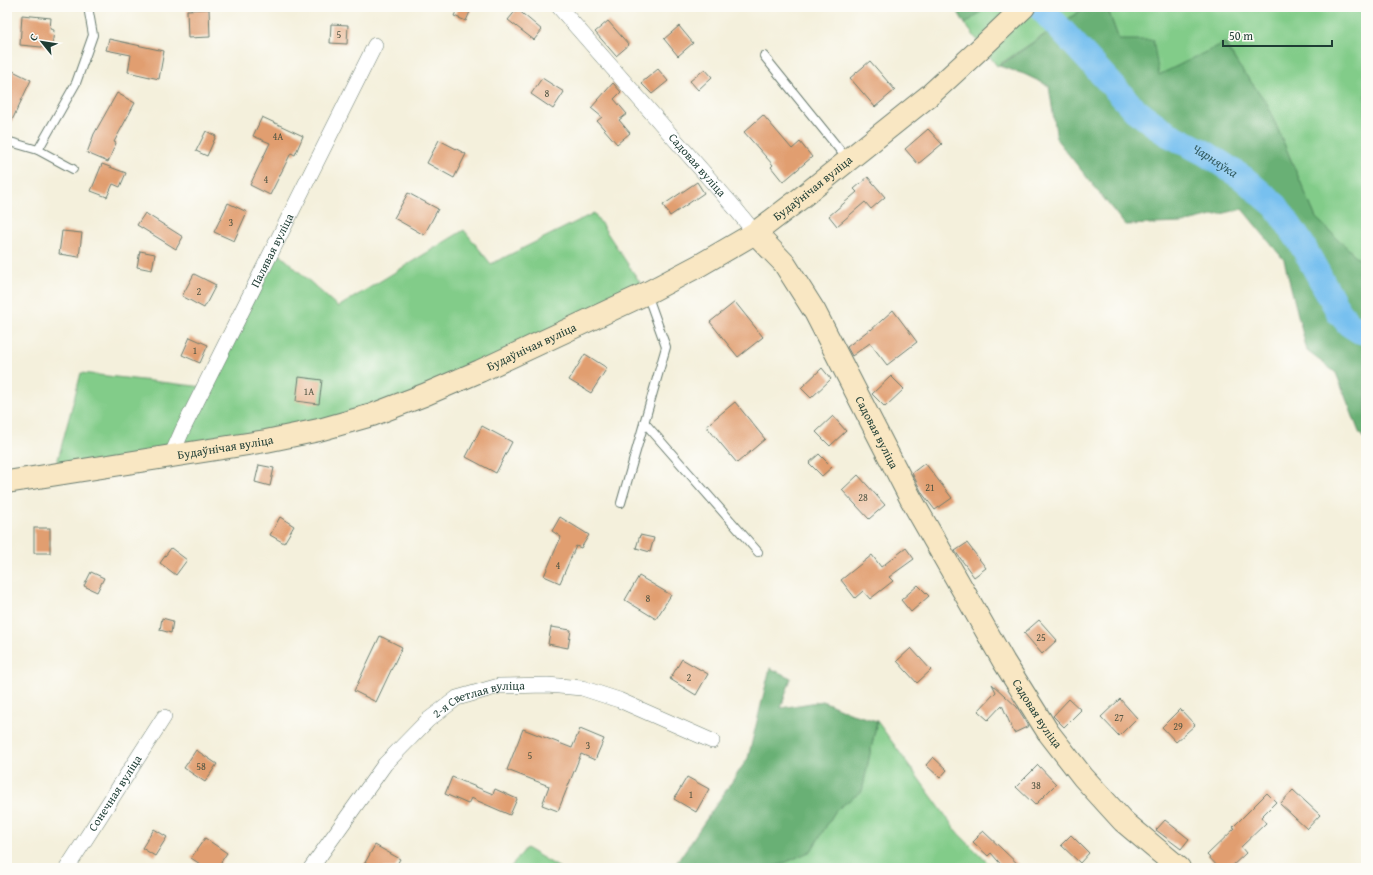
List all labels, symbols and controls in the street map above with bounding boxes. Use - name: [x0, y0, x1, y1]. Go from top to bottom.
- north arrow: [22, 22, 62, 62]
- scale bar: [1223, 22, 1332, 48]
- house number: 5: [337, 27, 342, 42]
- text: 50 m: [1229, 27, 1253, 44]
- text: С: [25, 30, 42, 44]
- house number: 8: [545, 86, 550, 101]
- house number: 4А: [273, 129, 283, 144]
- street label: Садовая вуліца: [665, 129, 730, 201]
- water label: Чарняўка: [1189, 139, 1242, 182]
- street label: Будаўнічая вуліца: [769, 151, 856, 225]
- house number: 4: [264, 172, 269, 187]
- street label: Палявая вуліца: [246, 210, 298, 290]
- house number: 3: [229, 215, 234, 230]
- house number: 2: [197, 284, 202, 299]
- street label: Будаўнічая вуліца: [484, 318, 579, 375]
- house number: 1: [193, 343, 198, 358]
- house number: 1А: [304, 384, 314, 399]
- street label: Садовая вуліца: [851, 393, 903, 472]
- street label: Будаўнічая вуліца: [176, 431, 275, 463]
- house number: 21: [925, 480, 935, 495]
- house number: 28: [858, 490, 868, 505]
- house number: 4: [556, 558, 561, 573]
- house number: 8: [646, 591, 651, 606]
- house number: 25: [1036, 630, 1046, 645]
- house number: 2: [687, 670, 692, 685]
- street label: Садовая вуліца: [1009, 675, 1067, 752]
- street label: 2-я Светлая вуліца: [429, 676, 525, 722]
- house number: 27: [1114, 710, 1124, 725]
- house number: 29: [1173, 719, 1183, 734]
- house number: 3: [586, 738, 591, 753]
- house number: 5: [528, 748, 533, 763]
- street label: Сонечная вуліца: [84, 751, 146, 834]
- house number: 58: [196, 759, 206, 774]
- house number: 38: [1031, 778, 1041, 793]
- house number: 1: [689, 787, 694, 802]

